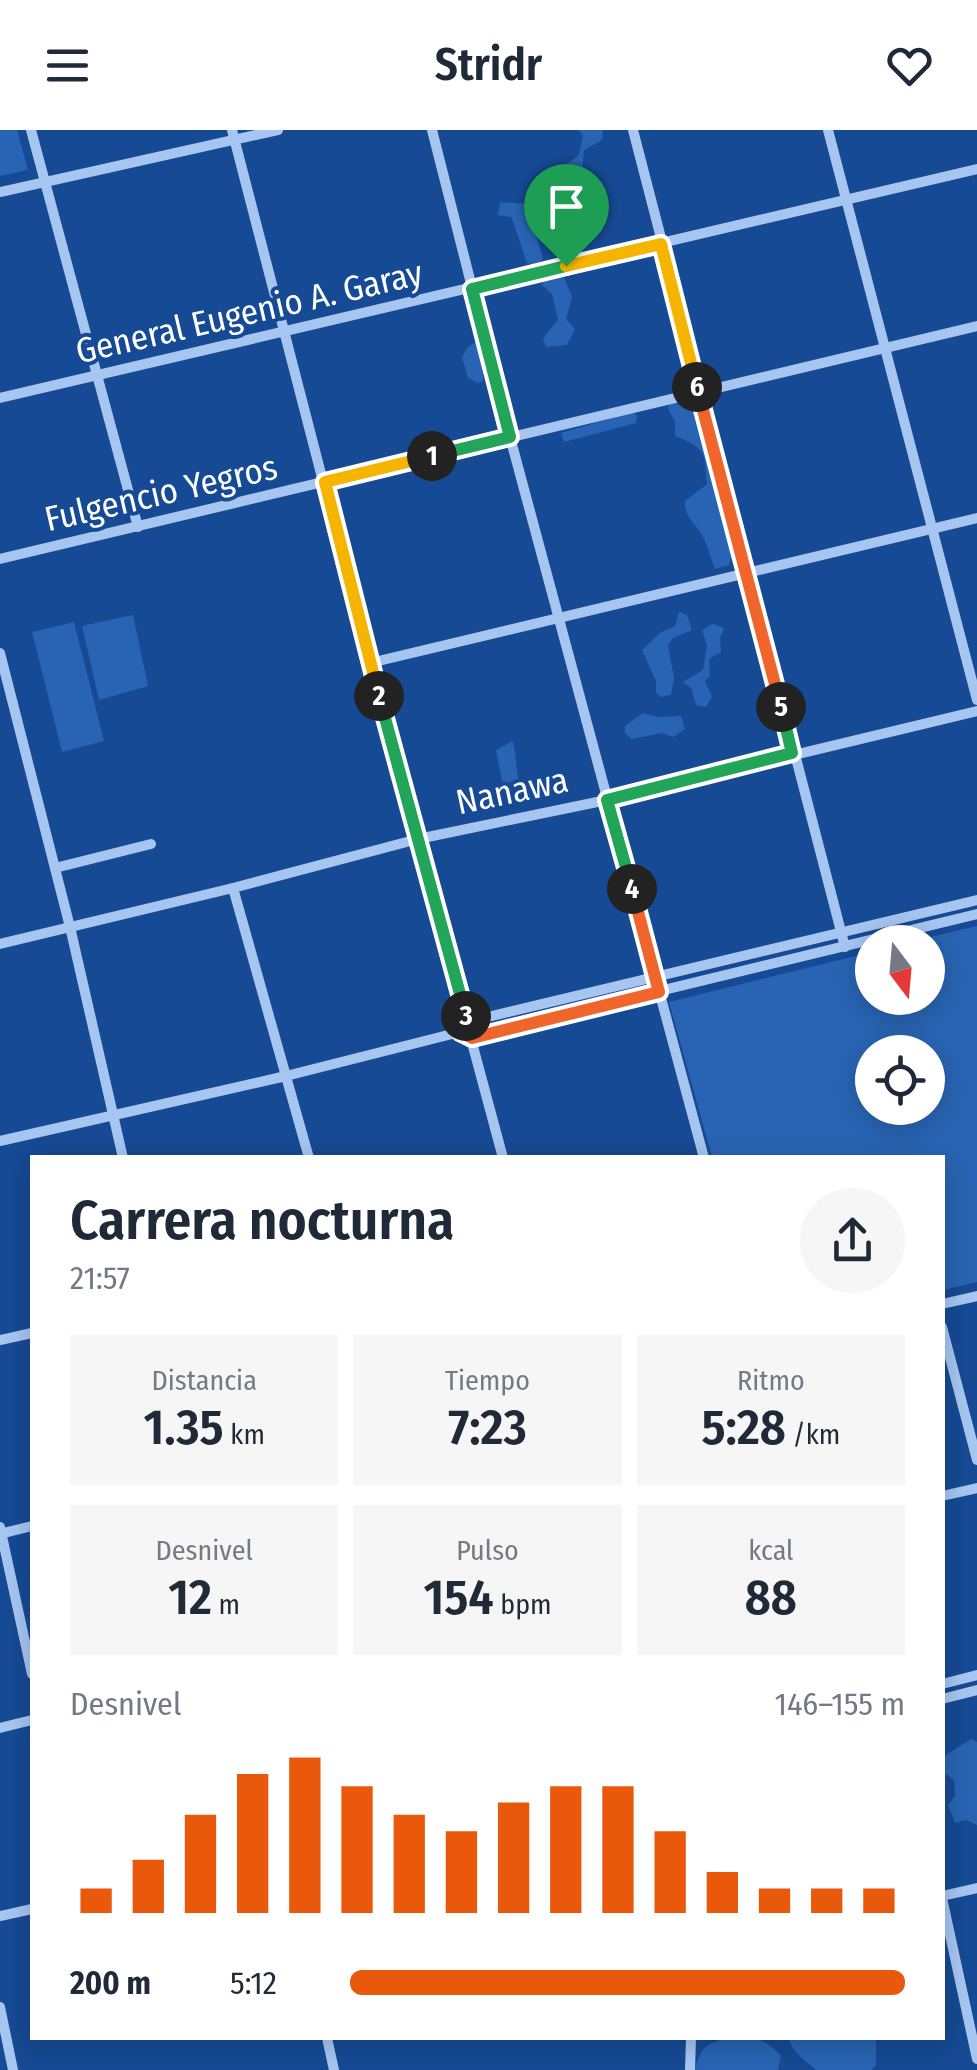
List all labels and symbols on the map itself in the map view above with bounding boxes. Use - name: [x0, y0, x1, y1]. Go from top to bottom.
- pin: [524, 164, 609, 267]
- street label: General Eugenio A. Garay: [72, 252, 427, 372]
- pin: 6: [672, 362, 722, 412]
- pin: 1: [407, 431, 457, 481]
- street label: Fulgencio Yegros: [41, 446, 281, 540]
- pin: 2: [354, 671, 404, 721]
- pin: 5: [756, 682, 806, 732]
- street label: Nanawa: [452, 759, 572, 823]
- pin: 4: [607, 864, 657, 914]
- north arrow: [855, 925, 945, 1015]
- pin: 3: [441, 991, 491, 1041]

